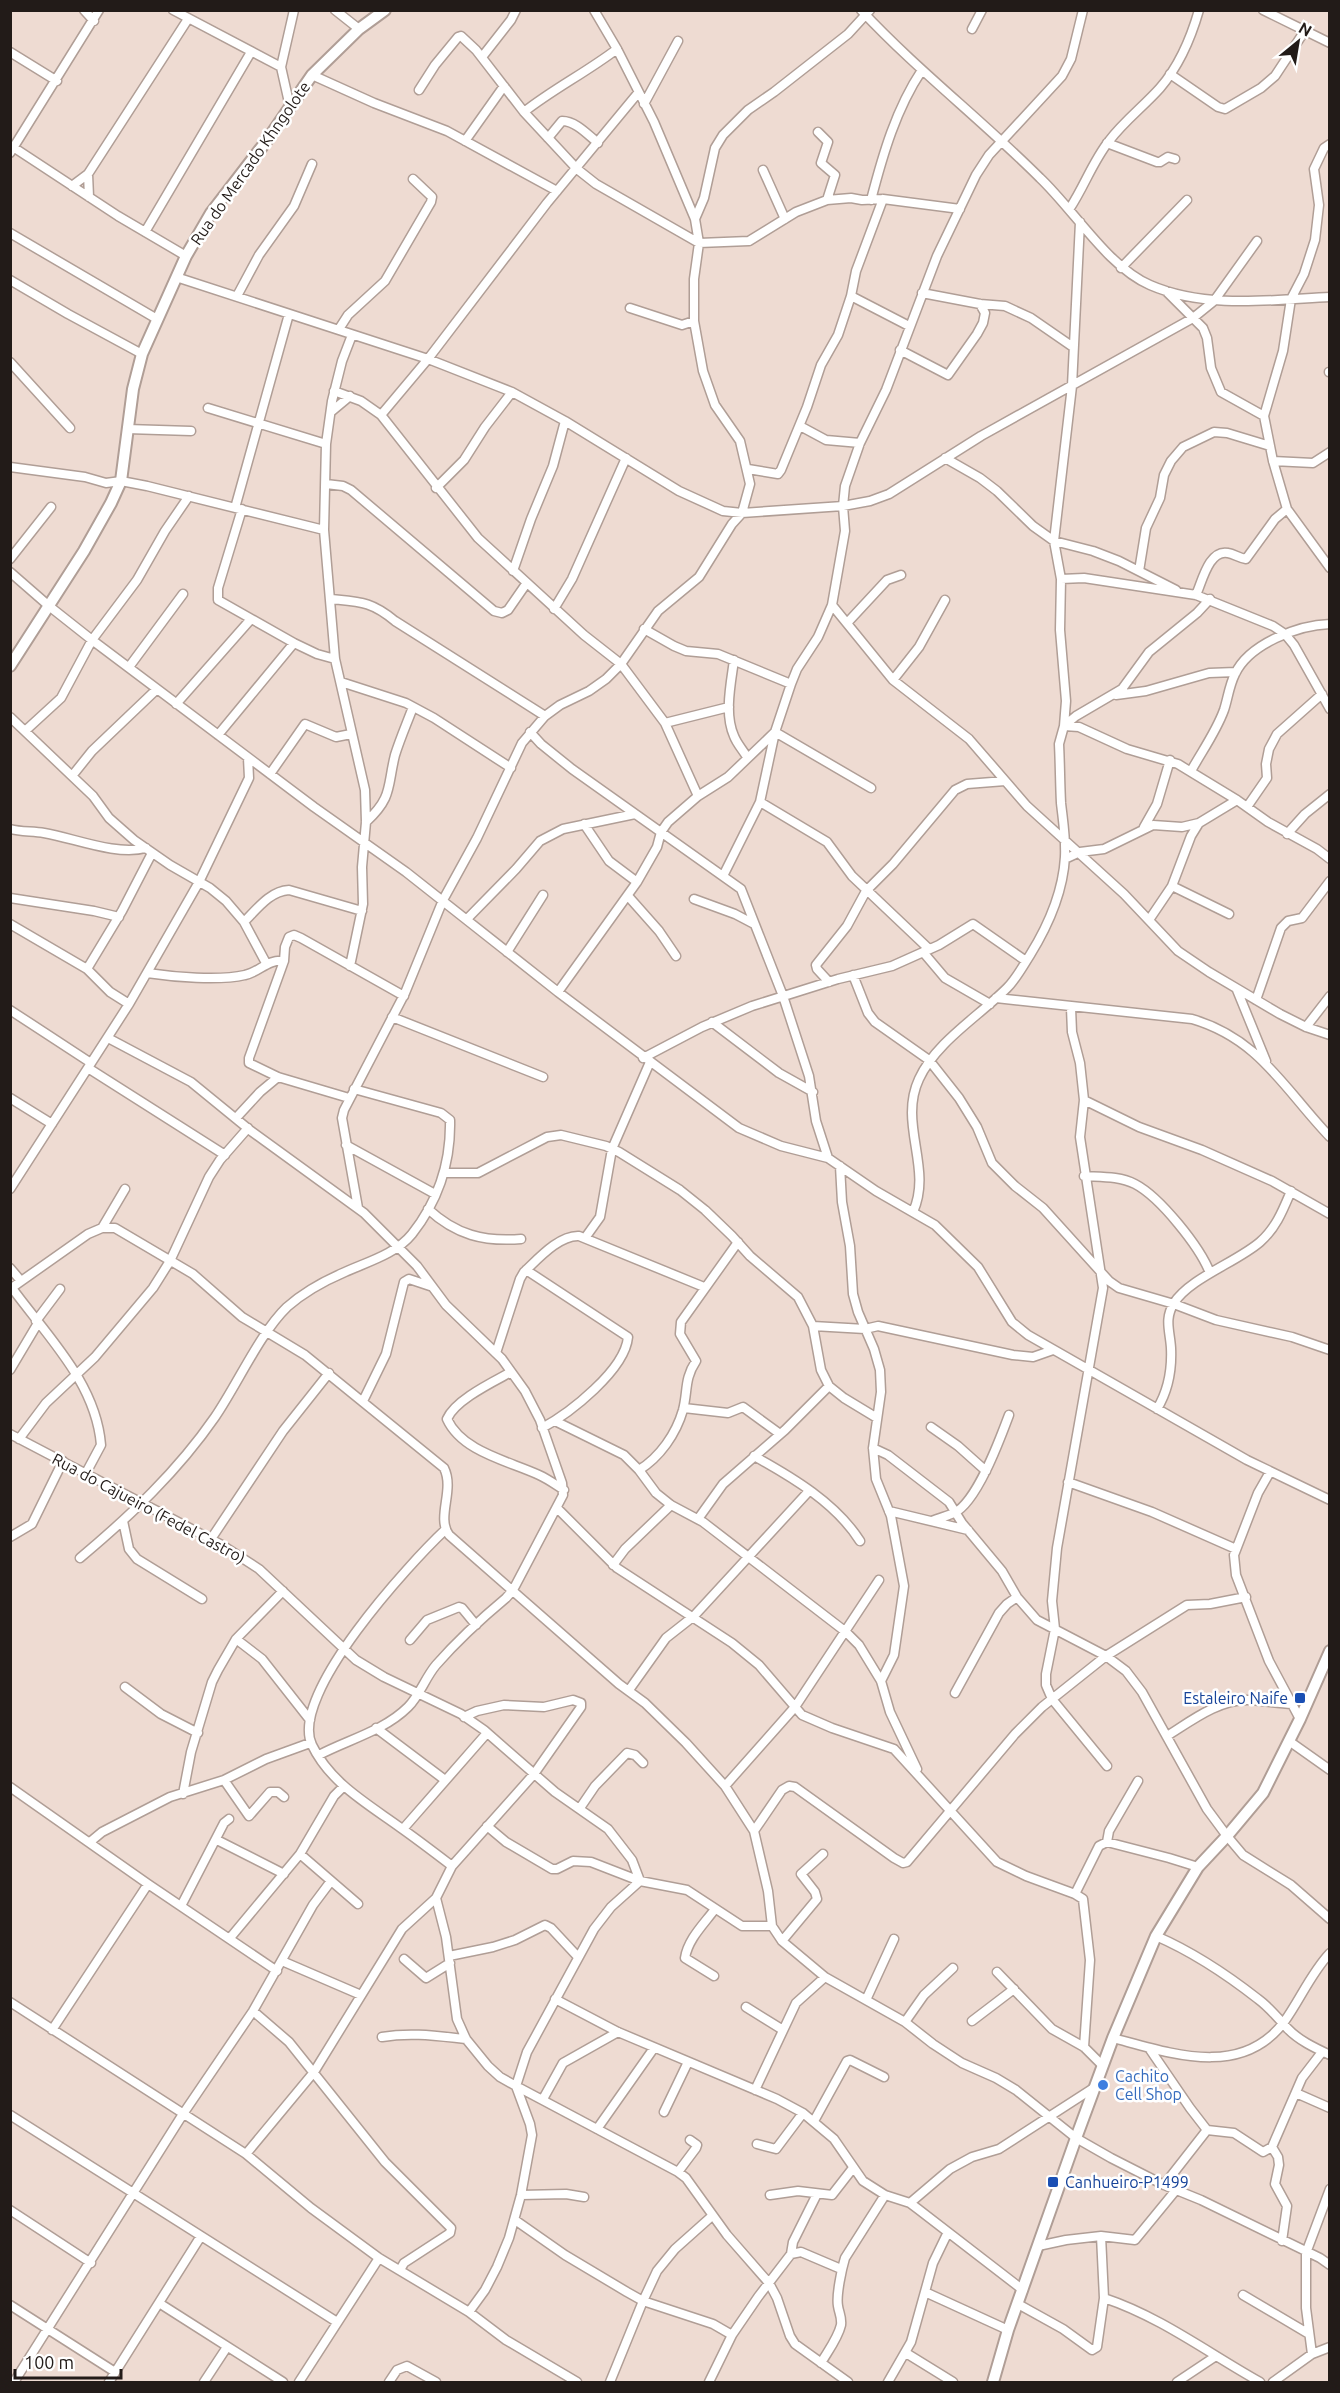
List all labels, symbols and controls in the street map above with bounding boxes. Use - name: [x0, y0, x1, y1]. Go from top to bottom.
- north arrow: [1268, 12, 1328, 72]
- text: N: [1296, 18, 1315, 40]
- street label: Rua do Mercado Khngolote: [187, 78, 313, 248]
- street label: Rua do Cajueiro (Fedel Castro): [49, 1449, 249, 1568]
- place label: Estaleiro Naife: [1183, 1689, 1288, 1707]
- marker: Estaleiro Naife: [1293, 1691, 1307, 1705]
- place label: Cachito Cell Shop: [1115, 2067, 1182, 2103]
- marker: Cachito Cell Shop: [1096, 2078, 1110, 2092]
- place label: Canhueiro-P1499: [1065, 2173, 1189, 2191]
- marker: Canhueiro-P1499: [1046, 2175, 1060, 2189]
- scale bar: [15, 2342, 122, 2380]
- text: 100 m: [24, 2352, 74, 2372]

